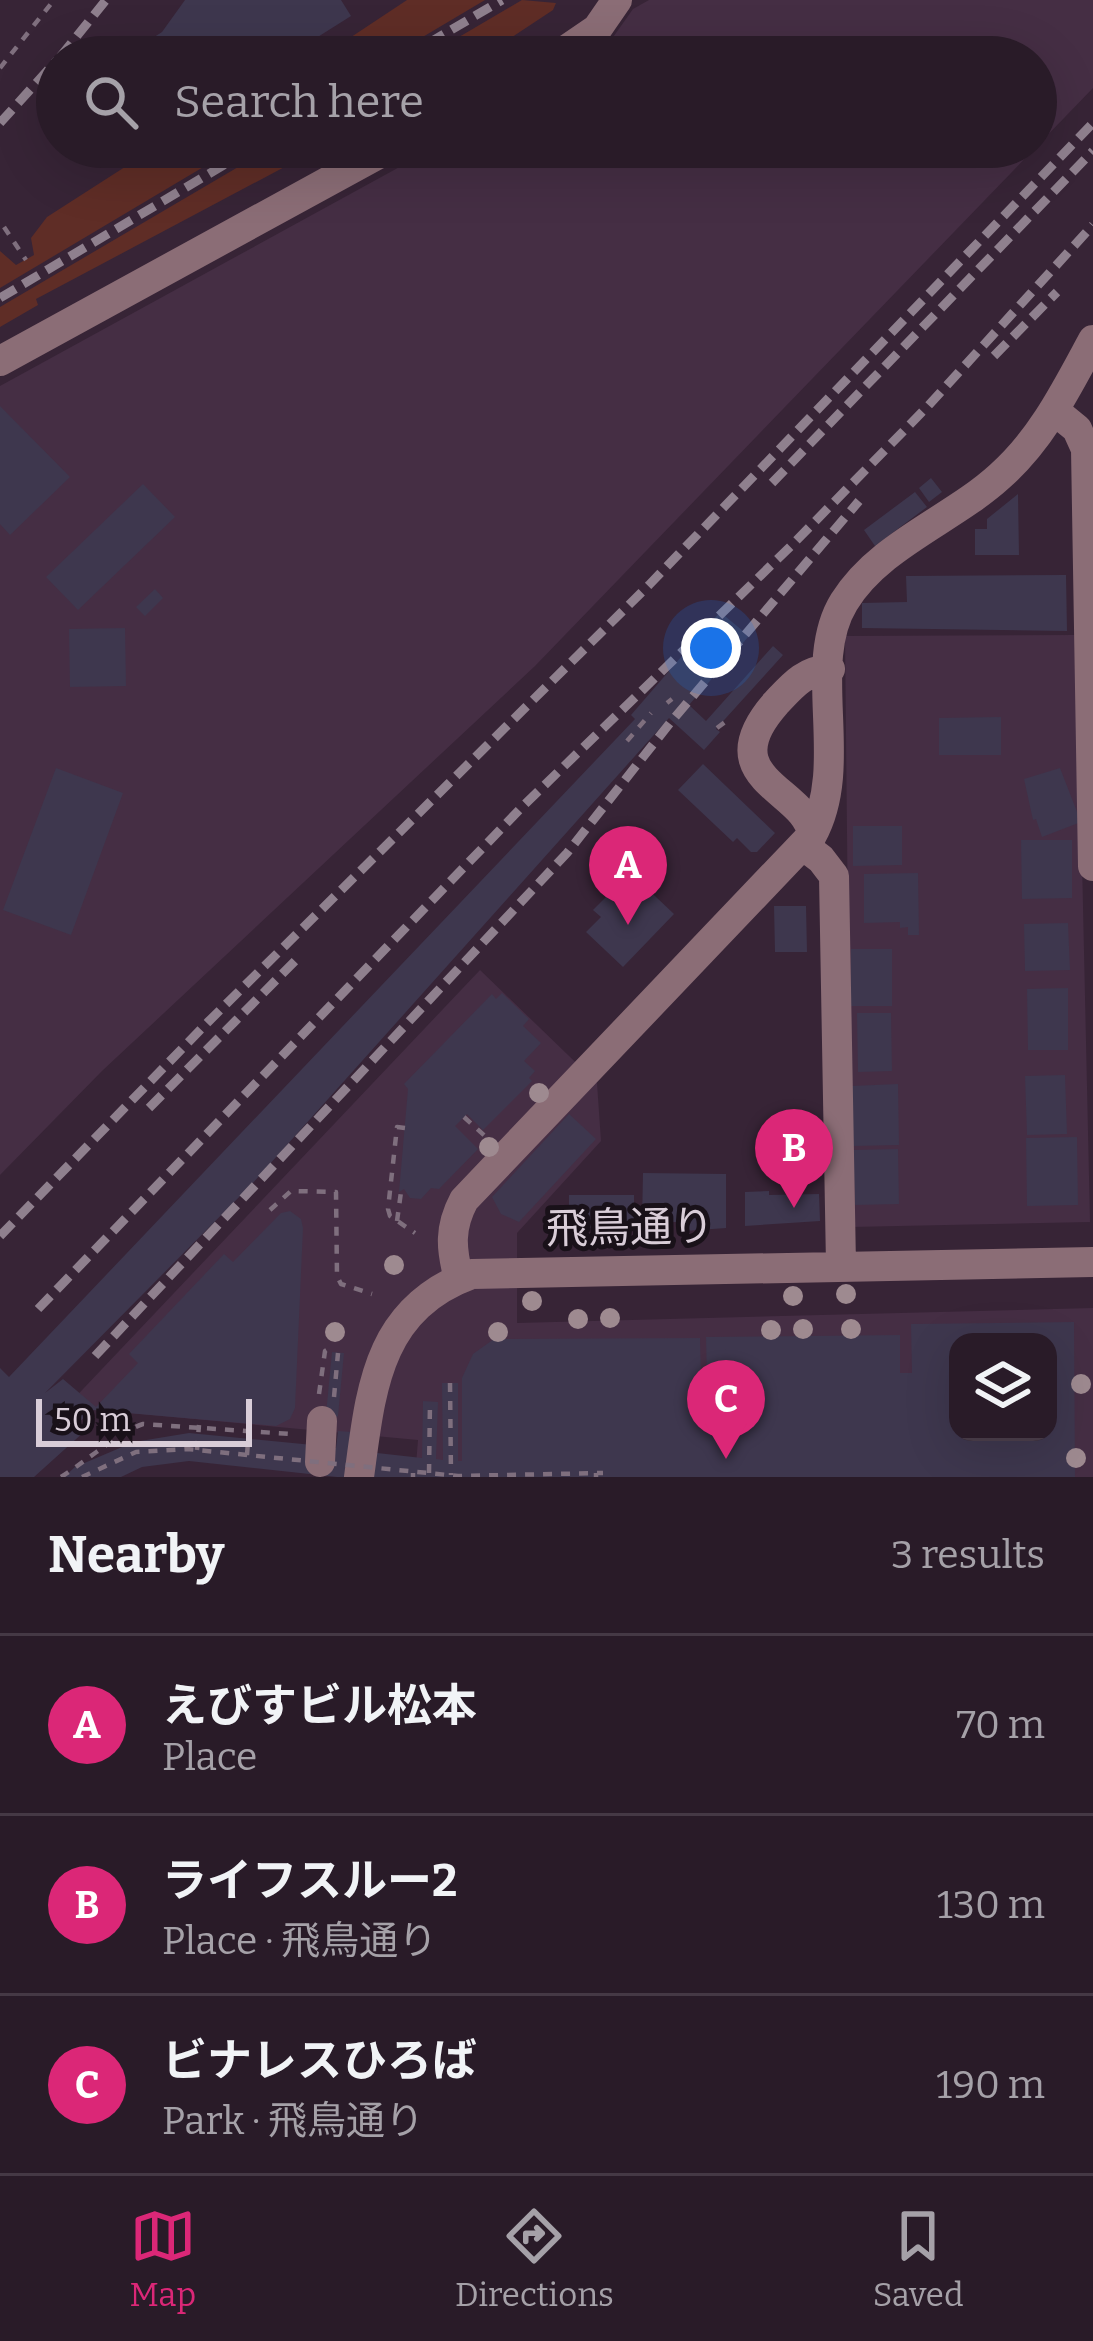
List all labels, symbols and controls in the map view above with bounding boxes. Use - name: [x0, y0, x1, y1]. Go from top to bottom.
- search box: [36, 36, 1057, 168]
- icon: search: [78, 69, 144, 135]
- text: Search here: [174, 75, 424, 129]
- your location: [681, 618, 741, 678]
- pin: A: [589, 826, 667, 925]
- pin: B: [755, 1109, 833, 1208]
- street label: 飛鳥通り: [546, 1202, 714, 1254]
- map controls: [949, 1333, 1057, 1441]
- button: layers: [949, 1333, 1057, 1441]
- pin: C: [687, 1360, 765, 1459]
- scale bar: [36, 1393, 252, 1446]
- text: 50 m: [54, 1400, 131, 1440]
- text: Nearby: [48, 1524, 224, 1586]
- text: 3 results: [891, 1532, 1045, 1578]
- text: えびすビル松本: [162, 1679, 477, 1733]
- text: A: [73, 1702, 101, 1748]
- text: 70 m: [956, 1702, 1045, 1748]
- text: Place: [162, 1734, 257, 1780]
- text: ライフスルー2: [162, 1854, 457, 1908]
- text: B: [74, 1882, 100, 1928]
- text: 130 m: [937, 1882, 1045, 1928]
- text: Place · 飛鳥通り: [162, 1918, 437, 1964]
- text: ビナレスひろば: [162, 2034, 477, 2088]
- text: C: [75, 2062, 99, 2108]
- text: 190 m: [936, 2062, 1045, 2108]
- text: Park · 飛鳥通り: [162, 2098, 424, 2144]
- tab: Map: [130, 2203, 196, 2315]
- tab: Directions: [455, 2203, 614, 2315]
- tab: Saved: [873, 2203, 963, 2315]

